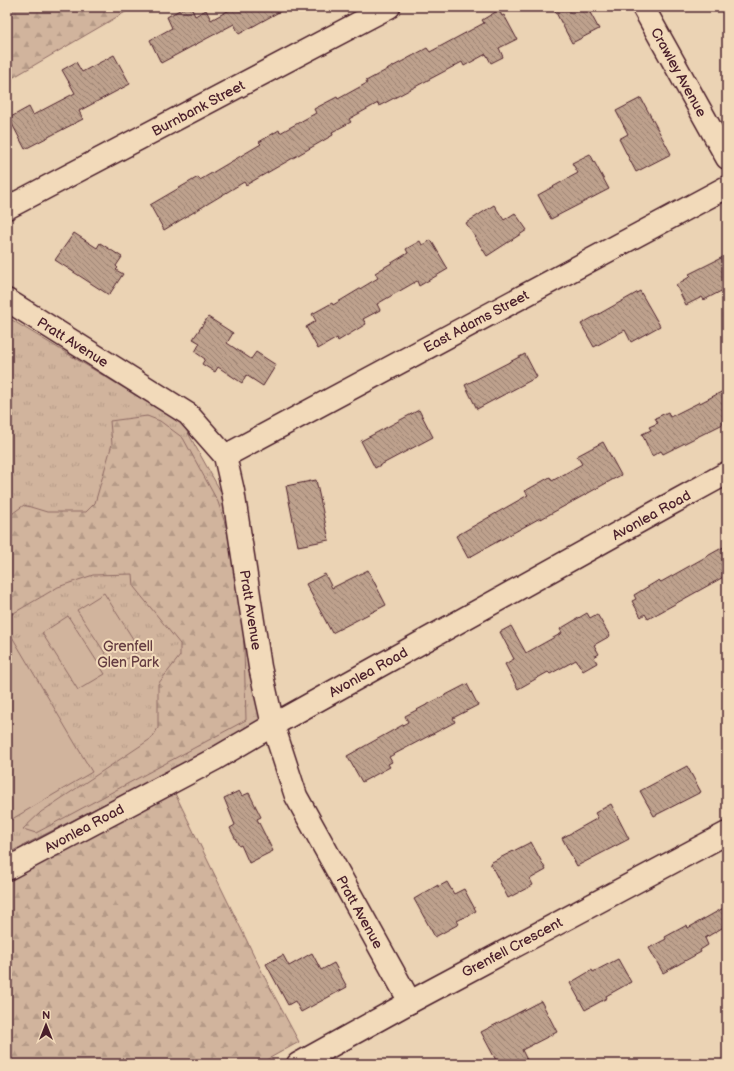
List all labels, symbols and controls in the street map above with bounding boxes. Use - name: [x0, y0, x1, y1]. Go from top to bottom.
- street label: Crawley Avenue: [647, 25, 710, 120]
- street label: Burnbank Street: [149, 76, 248, 140]
- street label: East Adams Street: [421, 286, 532, 356]
- street label: Pratt Avenue: [34, 314, 112, 371]
- street label: Avonlea Road: [609, 487, 694, 544]
- street label: Pratt Avenue: [236, 569, 265, 651]
- park label: Grenfell Glen Park: [97, 638, 159, 671]
- street label: Avonlea Road: [326, 644, 411, 701]
- street label: Avonlea Road: [42, 800, 127, 856]
- street label: Pratt Avenue: [333, 873, 387, 952]
- street label: Grenfell Crescent: [459, 913, 566, 981]
- north arrow: [26, 1005, 66, 1045]
- text: N: [42, 1009, 50, 1022]

